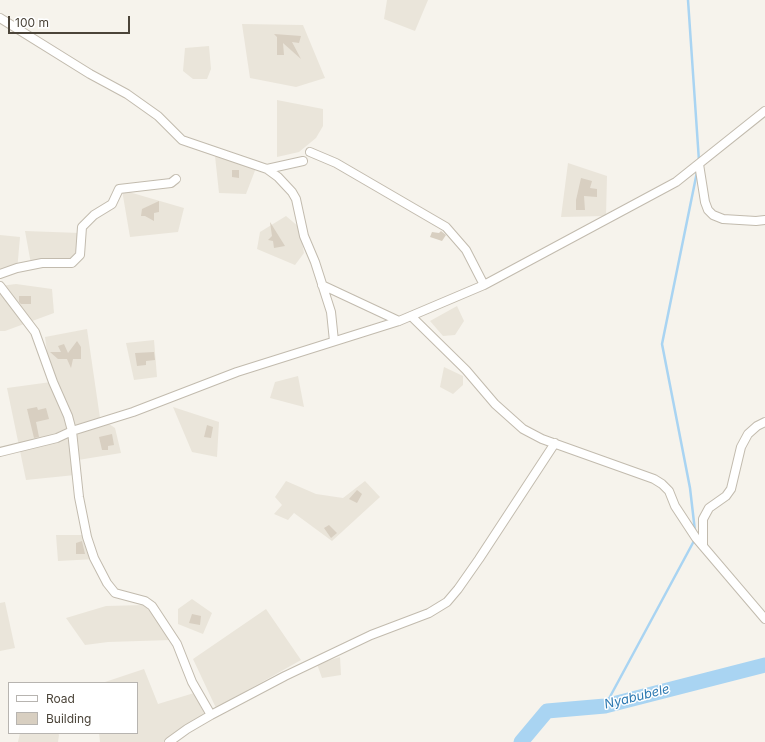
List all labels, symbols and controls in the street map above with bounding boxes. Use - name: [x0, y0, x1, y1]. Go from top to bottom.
- scale bar: [10, 8, 132, 34]
- text: 100 m: [15, 15, 49, 30]
- water label: Nyabubele: [603, 681, 671, 713]
- legend: [8, 682, 138, 734]
- text: Road: [46, 691, 75, 706]
- text: Building: [46, 711, 91, 726]

